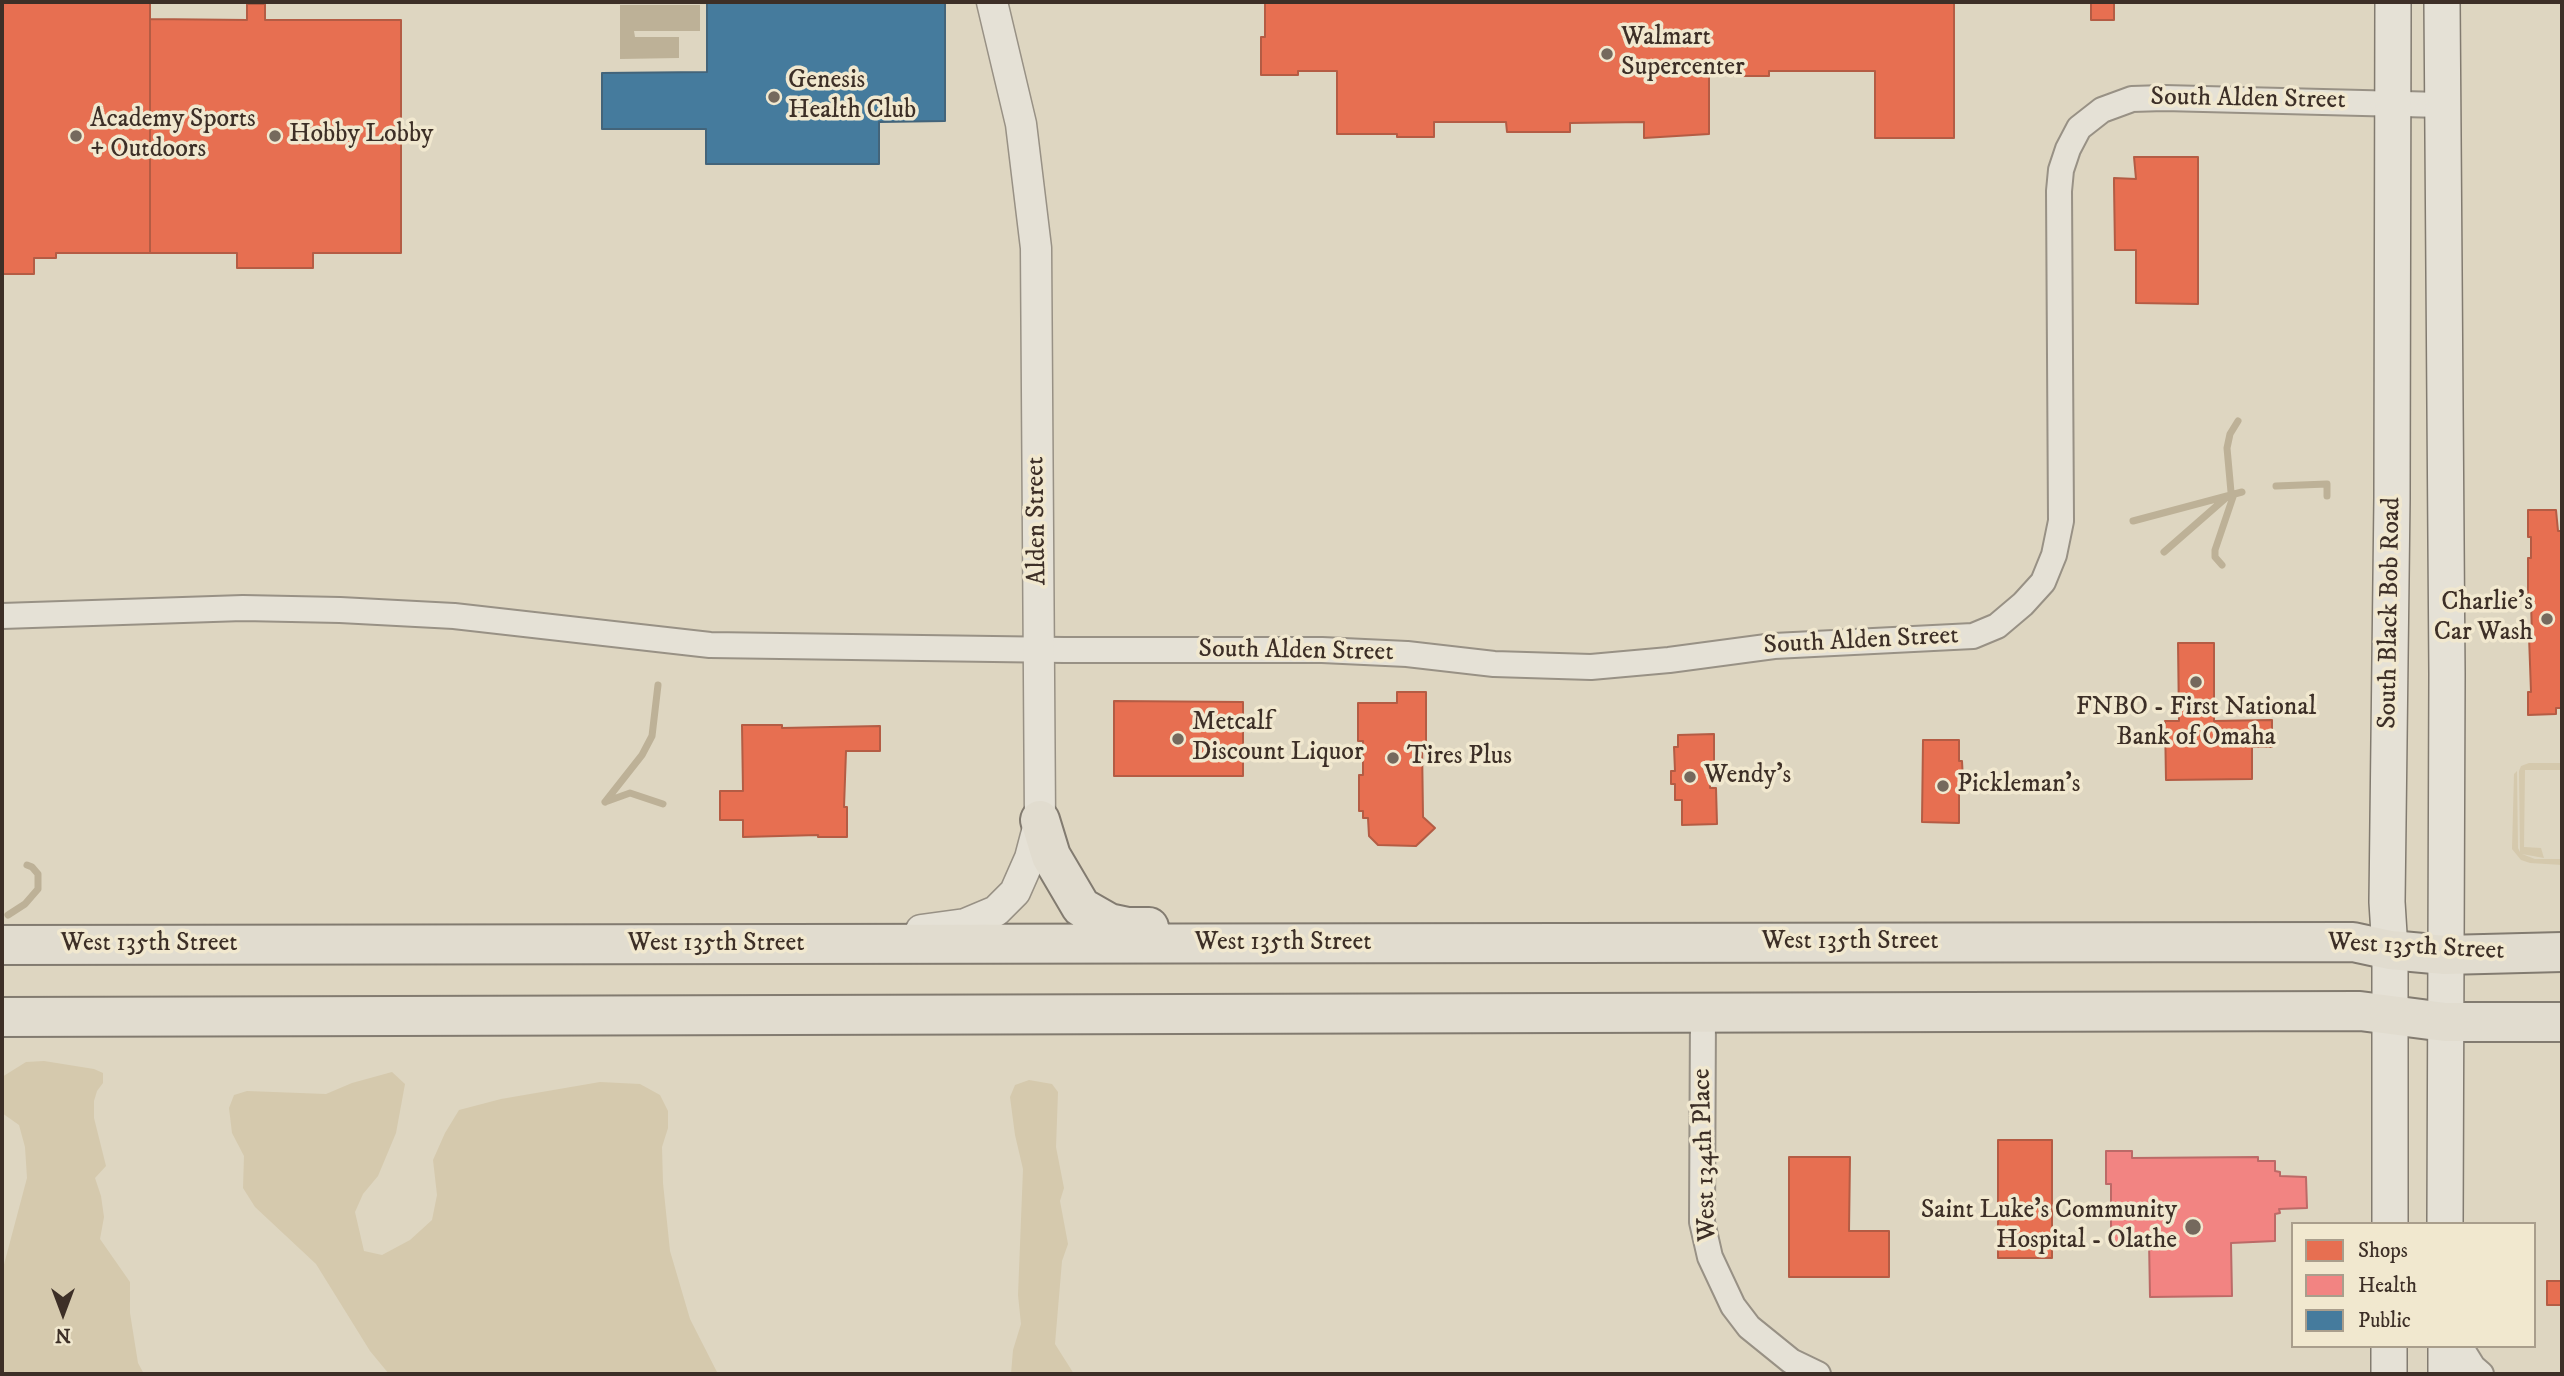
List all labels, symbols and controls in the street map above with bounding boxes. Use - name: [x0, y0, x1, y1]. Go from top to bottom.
- place label: Walmart Supercenter: [1621, 23, 1745, 84]
- marker: Walmart Supercenter: [1599, 46, 1615, 62]
- place label: Genesis Health Club: [788, 66, 916, 128]
- street label: South Alden Street: [2150, 83, 2346, 117]
- marker: Genesis Health Club: [766, 89, 782, 105]
- place label: Academy Sports + Outdoors: [90, 105, 256, 166]
- place label: Hobby Lobby: [289, 120, 433, 152]
- marker: Academy Sports + Outdoors: [68, 128, 84, 144]
- marker: Hobby Lobby: [267, 128, 283, 144]
- street label: Alden Street: [1021, 456, 1055, 586]
- street label: South Black Bob Road: [2373, 497, 2409, 729]
- place label: Charlie’s Car Wash: [2434, 588, 2533, 650]
- marker: Charlie’s Car Wash: [2539, 611, 2555, 627]
- street label: South Alden Street: [1763, 621, 1959, 663]
- street label: South Alden Street: [1198, 635, 1394, 669]
- marker: FNBO - First National Bank of Omaha: [2188, 674, 2204, 690]
- place label: FNBO - First National Bank of Omaha: [2076, 693, 2316, 754]
- place label: Metcalf Discount Liquor: [1192, 708, 1364, 770]
- marker: Metcalf Discount Liquor: [1170, 731, 1186, 747]
- place label: Tires Plus: [1407, 742, 1512, 774]
- marker: Tires Plus: [1385, 750, 1401, 766]
- place label: Wendy's: [1704, 761, 1791, 793]
- marker: Wendy's: [1682, 769, 1698, 785]
- place label: Pickleman's: [1957, 770, 2080, 802]
- marker: Pickleman's: [1935, 778, 1951, 794]
- street label: West 135th Street: [1761, 927, 1939, 959]
- street label: West 135th Street: [1194, 928, 1372, 960]
- street label: West 135th Street: [2327, 928, 2505, 968]
- street label: West 135th Street: [60, 929, 238, 961]
- street label: West 135th Street: [627, 929, 805, 961]
- street label: West 134th Place: [1687, 1068, 1725, 1242]
- place label: Saint Luke’s Community Hospital - Olathe: [1921, 1196, 2177, 1258]
- marker: Saint Luke’s Community Hospital - Olathe: [2183, 1217, 2203, 1237]
- legend: [2291, 1222, 2536, 1348]
- text: Shops: [2358, 1238, 2408, 1264]
- text: Health: [2358, 1273, 2417, 1299]
- north arrow: [28, 1278, 98, 1348]
- text: Public: [2358, 1308, 2411, 1334]
- text: N: [55, 1323, 71, 1346]

